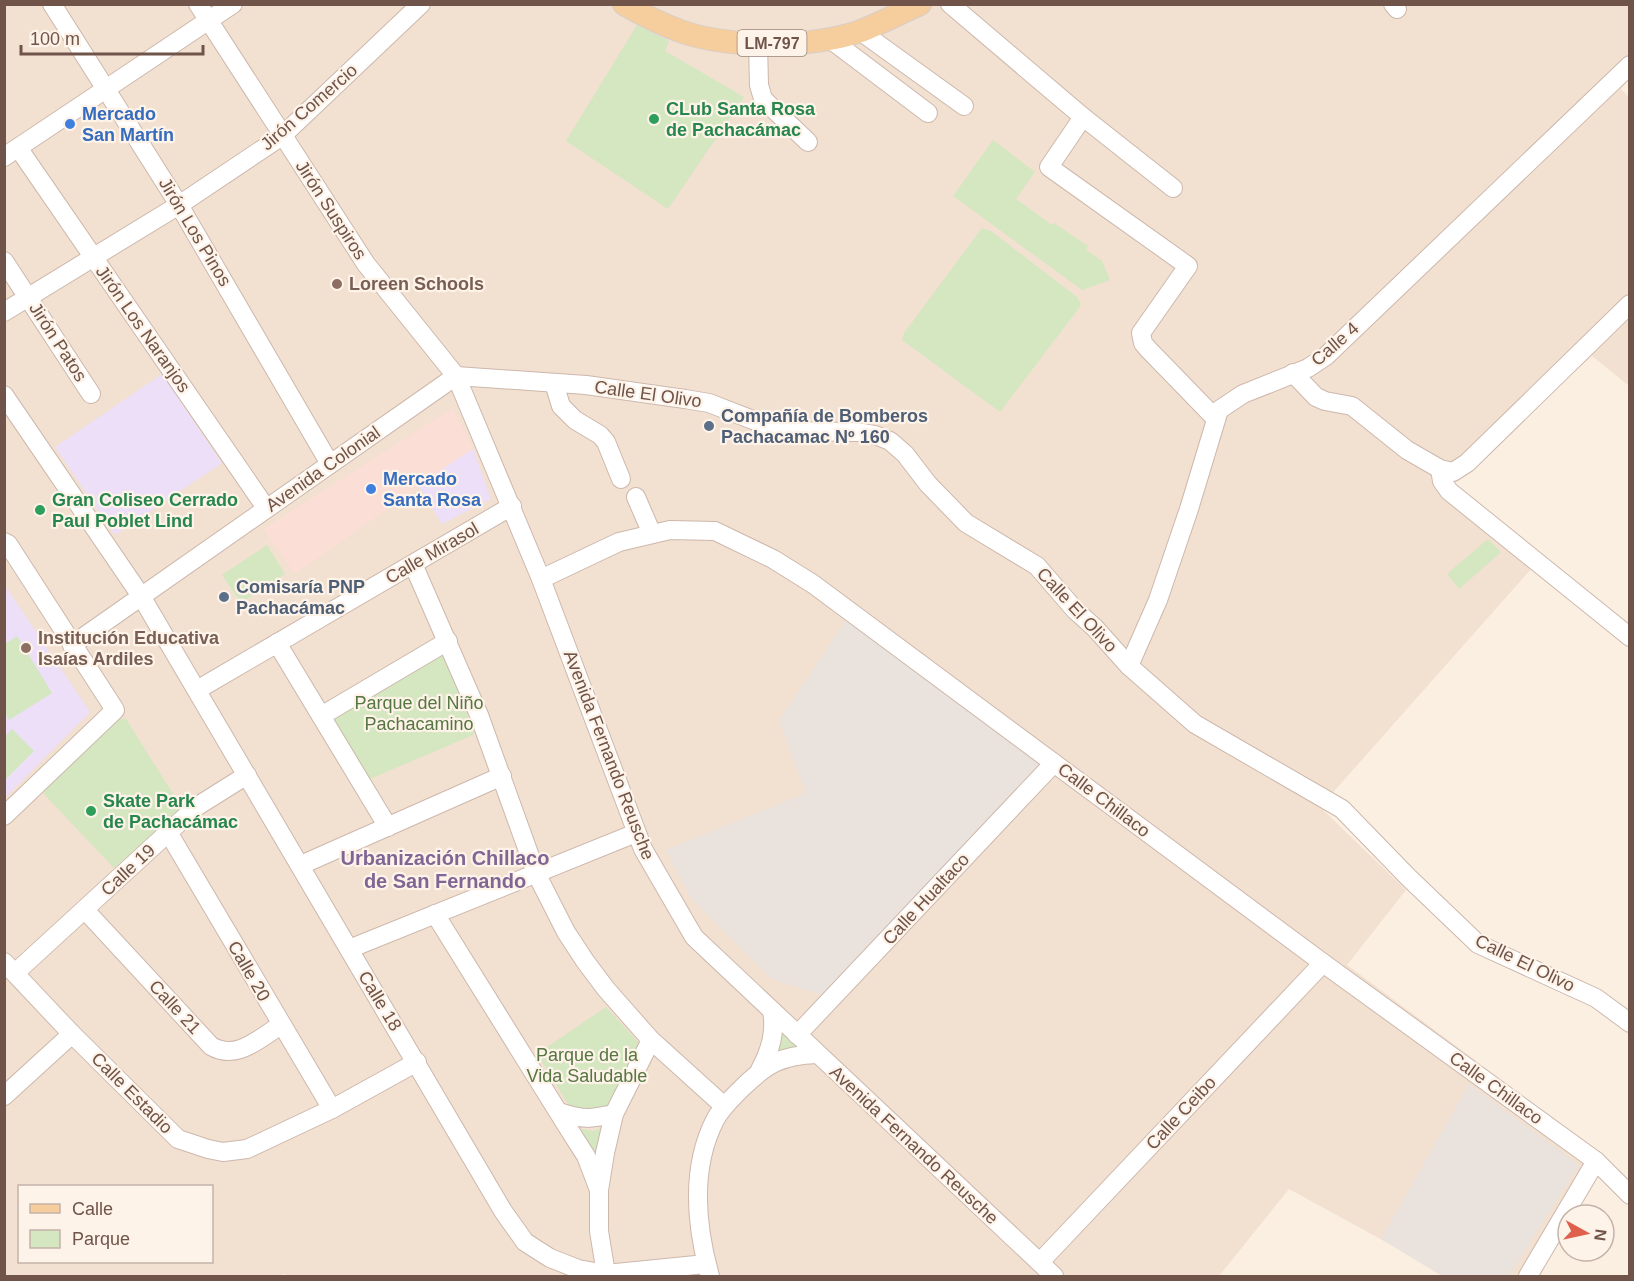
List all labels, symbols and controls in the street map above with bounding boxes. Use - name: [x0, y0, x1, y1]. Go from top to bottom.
- scale bar: [21, 18, 202, 56]
- text: 100 m: [30, 29, 80, 49]
- road number: LM-797: [738, 30, 806, 56]
- street label: Jirón Comercio: [257, 60, 361, 154]
- place label: CLub Santa Rosa de Pachacámac: [666, 99, 816, 140]
- place label: Mercado San Martín: [82, 104, 174, 145]
- marker: CLub Santa Rosa de Pachacámac: [647, 112, 661, 126]
- marker: Mercado San Martín: [63, 117, 77, 131]
- street label: Jirón Suspiros: [292, 157, 370, 263]
- street label: Jirón Los Pinos: [155, 174, 235, 290]
- street label: Jirón Los Naranjos: [92, 262, 194, 396]
- place label: Loreen Schools: [349, 274, 484, 294]
- marker: Loreen Schools: [330, 277, 344, 291]
- street label: Jirón Patos: [25, 299, 91, 385]
- street label: Calle 4: [1307, 318, 1363, 370]
- street label: Calle El Olivo: [593, 377, 703, 411]
- place label: Compañía de Bomberos Pachacamac Nº 160: [721, 406, 928, 447]
- marker: Compañía de Bomberos Pachacamac Nº 160: [702, 419, 716, 433]
- street label: Avenida Colonial: [262, 422, 384, 516]
- place label: Mercado Santa Rosa: [383, 469, 482, 510]
- marker: Mercado Santa Rosa: [364, 482, 378, 496]
- place label: Gran Coliseo Cerrado Paul Poblet Lind: [52, 490, 238, 531]
- marker: Gran Coliseo Cerrado Paul Poblet Lind: [33, 503, 47, 517]
- street label: Calle Mirasol: [382, 518, 482, 588]
- street label: Calle El Olivo: [1033, 564, 1121, 656]
- place label: Comisaría PNP Pachacámac: [236, 577, 365, 618]
- marker: Comisaría PNP Pachacámac: [217, 590, 231, 604]
- place label: Institución Educativa Isaías Ardiles: [38, 628, 220, 669]
- marker: Institución Educativa Isaías Ardiles: [19, 641, 33, 655]
- street label: Avenida Fernando Reusche: [560, 647, 658, 863]
- park label: Parque del Niño Pachacamino: [354, 693, 484, 734]
- street label: Calle Chillaco: [1054, 759, 1154, 841]
- place label: Skate Park de Pachacámac: [103, 791, 238, 832]
- marker: Skate Park de Pachacámac: [84, 804, 98, 818]
- street label: Calle 19: [97, 840, 159, 900]
- district label: Urbanización Chillaco de San Fernando: [341, 847, 549, 892]
- street label: Calle Hualtaco: [879, 849, 973, 949]
- street label: Calle El Olivo: [1472, 930, 1578, 996]
- street label: Calle 20: [224, 937, 274, 1005]
- street label: Calle 18: [354, 968, 406, 1034]
- street label: Calle 21: [145, 976, 205, 1038]
- park label: Parque de la Vida Saludable: [527, 1045, 647, 1086]
- street label: Calle Estadio: [87, 1048, 177, 1138]
- street label: Calle Chillaco: [1446, 1048, 1546, 1128]
- street label: Avenida Fernando Reusche: [826, 1062, 1002, 1228]
- street label: Calle Ceibo: [1142, 1072, 1220, 1154]
- legend: [18, 1185, 213, 1263]
- text: Calle: [72, 1199, 113, 1219]
- north arrow: [1556, 1203, 1616, 1263]
- text: N: [1591, 1228, 1610, 1242]
- text: Parque: [72, 1229, 130, 1249]

